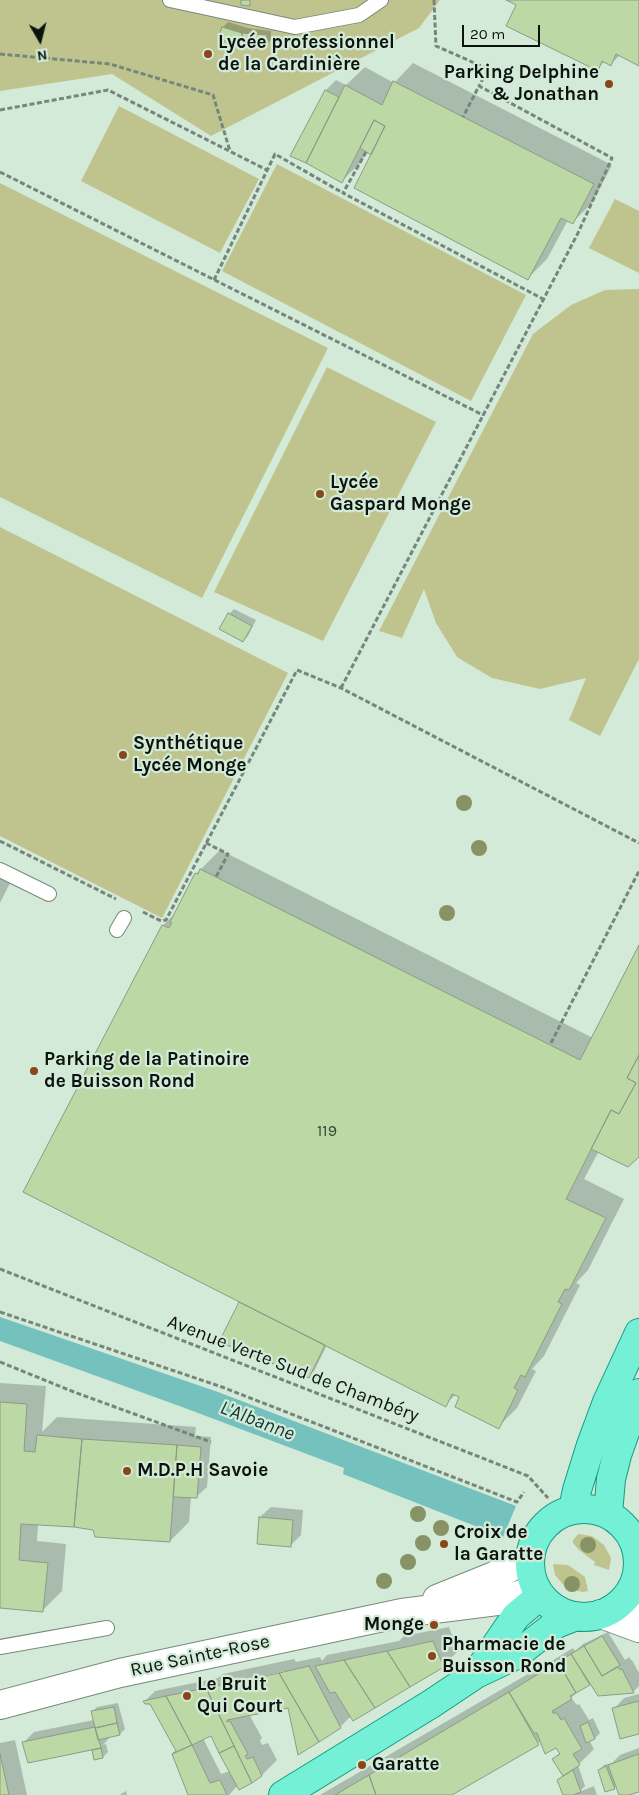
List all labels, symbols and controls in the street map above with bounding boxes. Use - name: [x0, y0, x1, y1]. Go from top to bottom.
- north arrow: [15, 15, 65, 65]
- scale bar: [464, 15, 542, 47]
- text: 20 m: [470, 25, 505, 43]
- place label: Lycée professionnel de la Cardinière: [218, 32, 395, 76]
- text: N: [36, 46, 48, 64]
- marker: Lycée professionnel de la Cardinière: [202, 48, 214, 60]
- place label: Parking Delphine & Jonathan: [444, 62, 599, 106]
- marker: Parking Delphine & Jonathan: [603, 78, 615, 90]
- place label: Lycée Gaspard Monge: [330, 472, 471, 516]
- marker: Lycée Gaspard Monge: [314, 488, 326, 500]
- place label: Synthétique Lycée Monge: [133, 733, 247, 777]
- marker: Synthétique Lycée Monge: [117, 749, 129, 761]
- place label: Parking de la Patinoire de Buisson Rond: [44, 1049, 249, 1093]
- marker: Parking de la Patinoire de Buisson Rond: [28, 1065, 40, 1077]
- house number: 119: [317, 1121, 337, 1141]
- street label: Avenue Verte Sud de Chambéry: [164, 1310, 422, 1428]
- water label: L'Albanne: [216, 1396, 298, 1446]
- place label: M.D.P.H Savoie: [137, 1460, 268, 1482]
- marker: M.D.P.H Savoie: [121, 1465, 133, 1477]
- place label: Croix de la Garatte: [454, 1522, 543, 1566]
- marker: Croix de la Garatte: [438, 1538, 450, 1550]
- place label: Monge: [364, 1614, 424, 1636]
- marker: Monge: [428, 1619, 440, 1631]
- street label: Rue Sainte-Rose: [128, 1630, 272, 1682]
- place label: Pharmacie de Buisson Rond: [442, 1634, 566, 1678]
- marker: Pharmacie de Buisson Rond: [426, 1650, 438, 1662]
- place label: Le Bruit Qui Court: [197, 1674, 283, 1718]
- marker: Le Bruit Qui Court: [181, 1690, 193, 1702]
- place label: Garatte: [372, 1754, 440, 1776]
- marker: Garatte: [356, 1759, 368, 1771]

